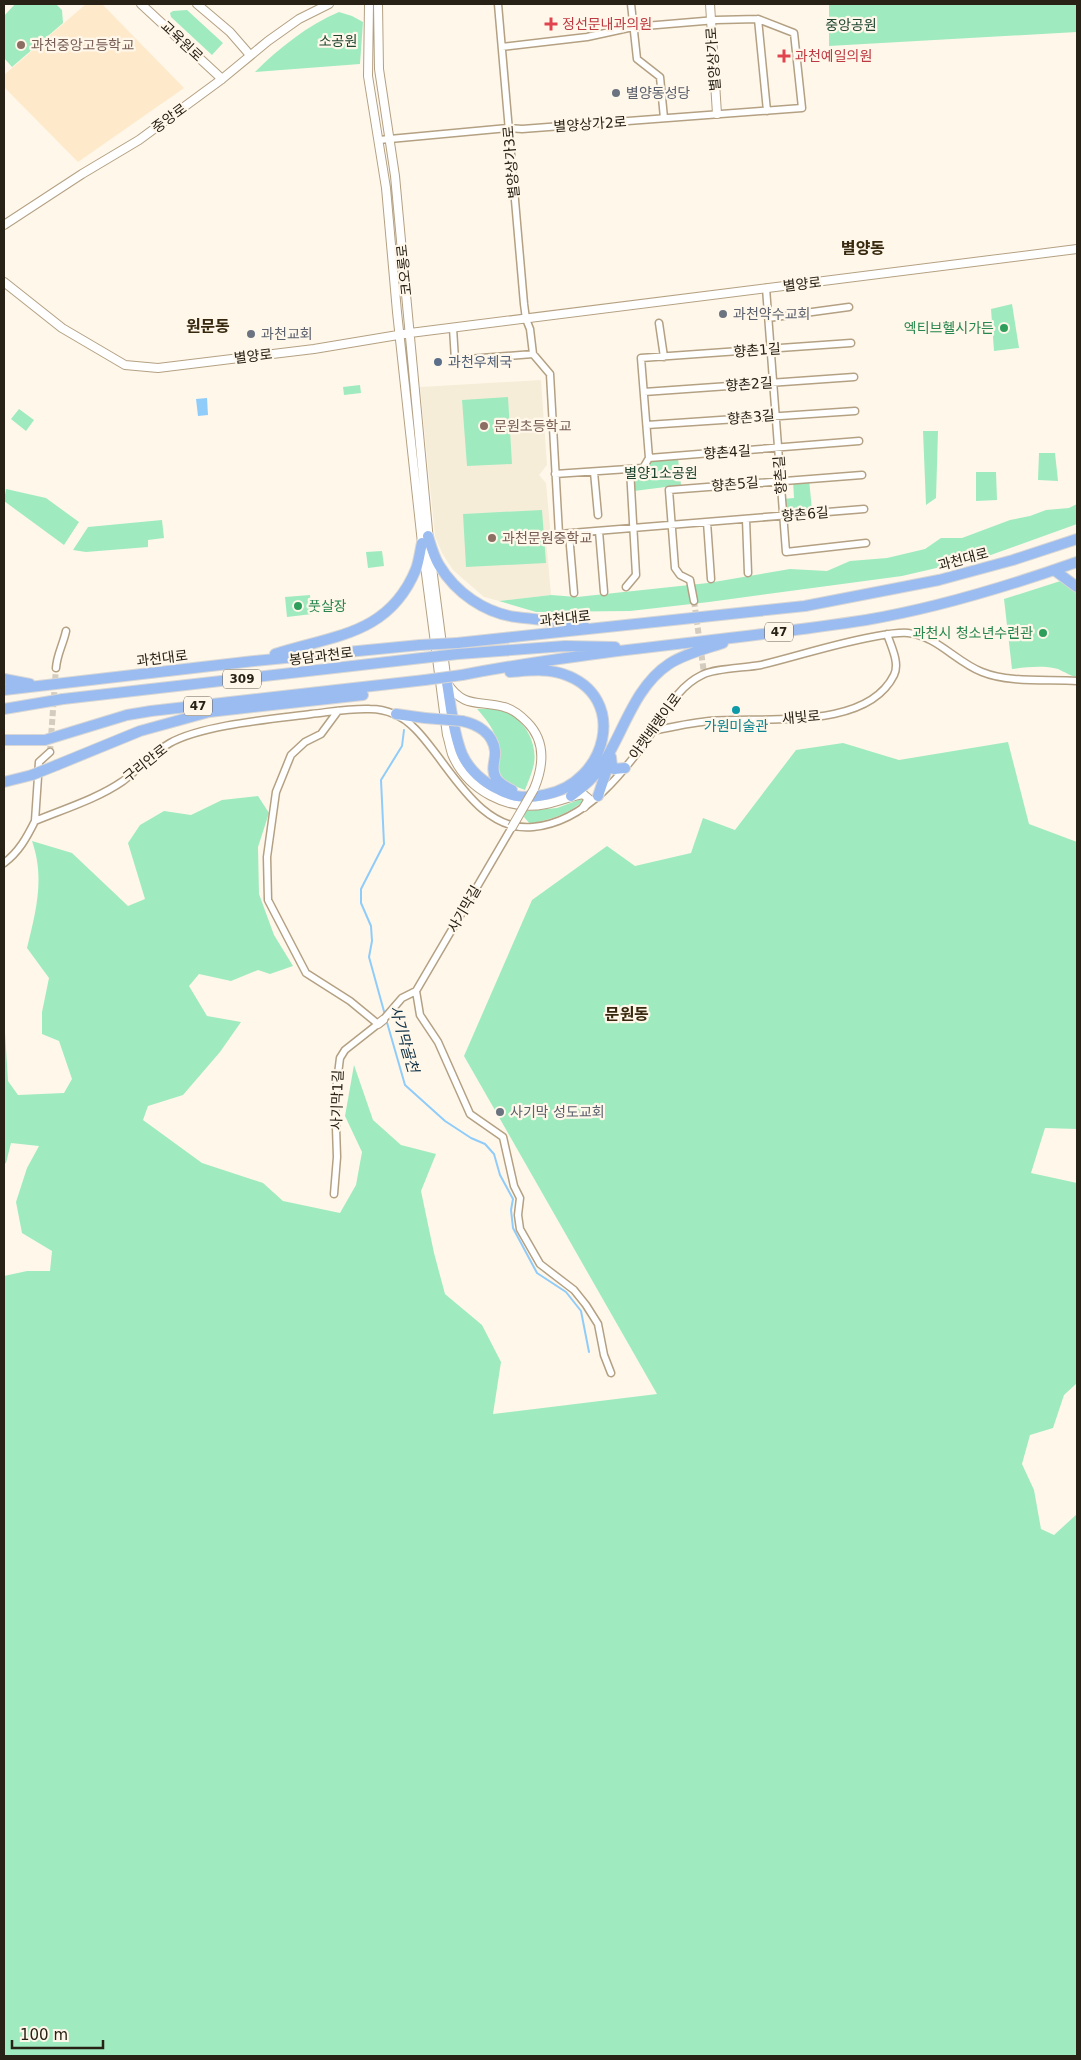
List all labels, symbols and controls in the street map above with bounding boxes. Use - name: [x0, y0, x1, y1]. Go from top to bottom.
- place label: 정선문내과의원: [562, 16, 652, 32]
- marker: 정선문내과의원: [544, 17, 558, 31]
- park label: 중앙공원: [825, 17, 877, 33]
- street label: 교육원로: [158, 18, 206, 64]
- street label: 별양상가로: [703, 26, 723, 92]
- park label: 소공원: [319, 33, 357, 49]
- place label: 과천중앙고등학교: [31, 37, 134, 53]
- marker: 과천중앙고등학교: [15, 39, 27, 51]
- place label: 과천예일의원: [795, 48, 872, 64]
- marker: 과천예일의원: [777, 49, 791, 63]
- place label: 별양동성당: [626, 85, 691, 101]
- marker: 별양동성당: [610, 87, 622, 99]
- street label: 중앙로: [149, 100, 189, 136]
- street label: 별양상가2로: [553, 113, 627, 135]
- street label: 별양상가3로: [500, 125, 522, 199]
- district label: 별양동: [841, 239, 885, 258]
- street label: 코오롱로: [393, 243, 415, 296]
- street label: 별양로: [782, 274, 822, 294]
- place label: 과천약수교회: [733, 306, 810, 322]
- marker: 과천약수교회: [717, 308, 729, 320]
- district label: 원문동: [186, 317, 230, 336]
- place label: 엑티브헬시가든: [904, 320, 994, 336]
- marker: 엑티브헬시가든: [998, 322, 1010, 334]
- place label: 과천교회: [261, 326, 313, 342]
- marker: 과천교회: [245, 328, 257, 340]
- street label: 향촌1길: [733, 340, 781, 360]
- street label: 별양로: [233, 346, 273, 366]
- place label: 과천우체국: [448, 354, 513, 370]
- marker: 과천우체국: [432, 356, 444, 368]
- street label: 향촌2길: [725, 374, 773, 394]
- street label: 향촌3길: [727, 407, 775, 427]
- place label: 문원초등학교: [494, 418, 571, 434]
- marker: 문원초등학교: [478, 420, 490, 432]
- street label: 향촌4길: [703, 442, 751, 462]
- street label: 향촌길: [771, 455, 789, 495]
- park label: 별양1소공원: [624, 465, 698, 481]
- street label: 향촌5길: [711, 474, 759, 494]
- street label: 향촌6길: [781, 504, 829, 524]
- place label: 과천문원중학교: [502, 530, 592, 546]
- marker: 과천문원중학교: [486, 532, 498, 544]
- street label: 과천대로: [936, 545, 990, 573]
- place label: 풋살장: [308, 598, 347, 614]
- marker: 풋살장: [292, 600, 304, 612]
- street label: 과천대로: [539, 607, 592, 629]
- road number: 47: [765, 622, 793, 642]
- place label: 과천시 청소년수련관: [913, 625, 1033, 641]
- marker: 과천시 청소년수련관: [1037, 627, 1049, 639]
- street label: 봉담과천로: [288, 644, 354, 668]
- street label: 과천대로: [135, 647, 189, 669]
- road number: 309: [223, 670, 261, 689]
- street label: 아랫배랭이로: [626, 690, 684, 762]
- road number: 47: [184, 696, 212, 716]
- marker: 가원미술관: [730, 704, 742, 716]
- street label: 새빛로: [781, 707, 821, 727]
- place label: 가원미술관: [704, 718, 768, 734]
- street label: 구리안로: [120, 741, 170, 785]
- street label: 사기막길: [444, 883, 484, 935]
- water label: 사기막골천: [386, 1003, 423, 1077]
- district label: 문원동: [605, 1005, 649, 1024]
- street label: 사기막1길: [328, 1070, 346, 1130]
- place label: 사기막 성도교회: [510, 1104, 605, 1120]
- marker: 사기막 성도교회: [494, 1106, 506, 1118]
- scale bar: [12, 2018, 104, 2050]
- text: 100 m: [20, 2026, 68, 2044]

